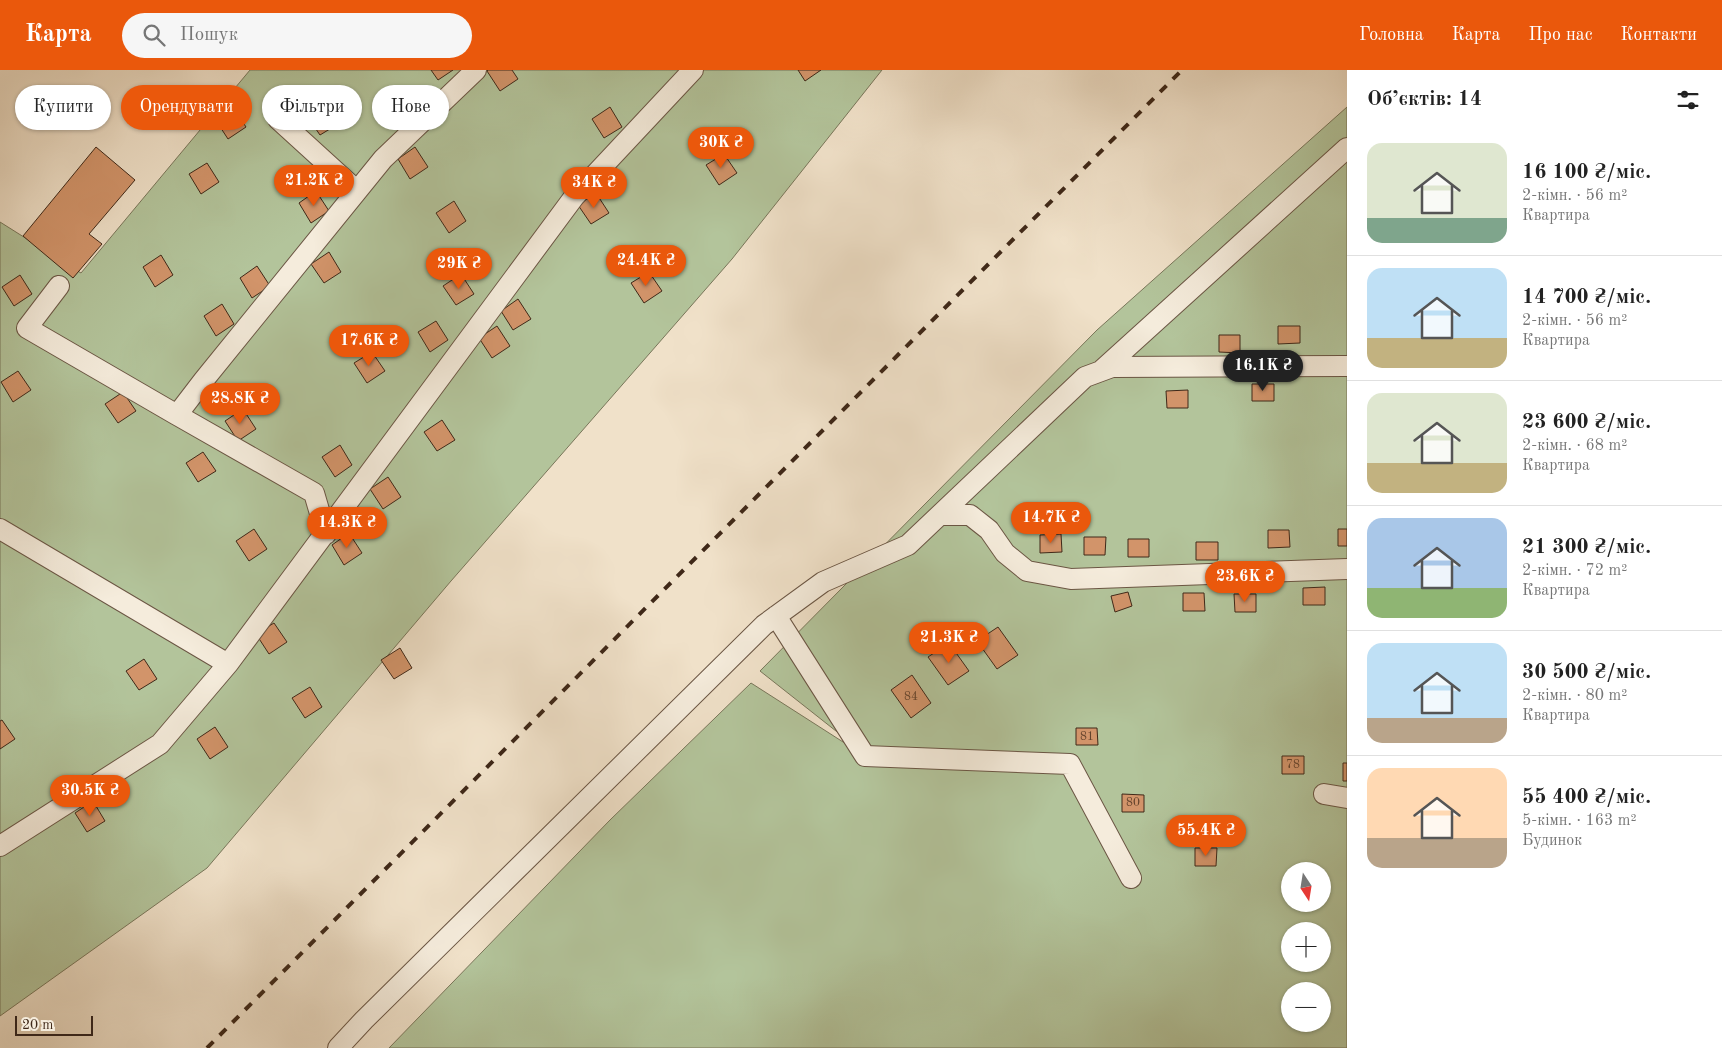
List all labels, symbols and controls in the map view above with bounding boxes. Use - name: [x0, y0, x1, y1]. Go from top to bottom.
- search box: [122, 13, 472, 58]
- icon: search: [140, 21, 168, 49]
- text: Карта: [25, 23, 92, 47]
- text: Пошук: [180, 26, 238, 45]
- text: Головна: [1359, 26, 1424, 44]
- text: Карта: [1452, 26, 1500, 44]
- text: Про нас: [1528, 26, 1593, 44]
- text: Контакти: [1621, 26, 1697, 44]
- chip: Купити: [15, 85, 111, 130]
- chip: Орендувати: [121, 85, 252, 130]
- chip: Фільтри: [262, 85, 362, 130]
- chip: Нове: [372, 85, 449, 130]
- icon: filters: [1674, 86, 1702, 114]
- text: Об’єктів: 14: [1367, 89, 1482, 110]
- pin: 30K ₴: [686, 126, 756, 169]
- text: 30K ₴: [699, 135, 743, 151]
- text: 16 100 ₴/міс.: [1522, 162, 1651, 183]
- icon: home: [1407, 163, 1467, 223]
- pin: 21.2K ₴: [268, 164, 360, 207]
- pin: 34K ₴: [559, 166, 629, 209]
- text: 21.2K ₴: [285, 173, 343, 189]
- text: 34K ₴: [572, 175, 616, 191]
- text: 2-кімн. · 56 m²: [1522, 188, 1627, 204]
- text: Квартира: [1522, 208, 1590, 224]
- pin: 24.4K ₴: [600, 244, 692, 287]
- pin: 29K ₴: [424, 248, 494, 290]
- text: 24.4K ₴: [617, 253, 675, 269]
- text: 29K ₴: [437, 256, 481, 272]
- text: 14 700 ₴/міс.: [1522, 287, 1651, 308]
- icon: home: [1407, 288, 1467, 348]
- text: 2-кімн. · 56 m²: [1522, 313, 1627, 329]
- pin: 17.6K ₴: [323, 324, 415, 367]
- text: 17.6K ₴: [340, 333, 398, 349]
- text: Квартира: [1522, 333, 1590, 349]
- pin: 16.1K ₴: [1217, 350, 1309, 392]
- text: 16.1K ₴: [1234, 358, 1292, 374]
- pin: 28.8K ₴: [194, 382, 286, 425]
- text: 28.8K ₴: [211, 391, 269, 407]
- text: 23 600 ₴/міс.: [1522, 412, 1651, 433]
- icon: home: [1407, 413, 1467, 473]
- text: 2-кімн. · 68 m²: [1522, 438, 1627, 454]
- text: Квартира: [1522, 458, 1590, 474]
- pin: 14.7K ₴: [1005, 502, 1097, 544]
- pin: 14.3K ₴: [301, 506, 393, 549]
- text: 14.7K ₴: [1022, 510, 1080, 526]
- text: 14.3K ₴: [318, 515, 376, 531]
- text: 21 300 ₴/міс.: [1522, 537, 1651, 558]
- icon: home: [1407, 538, 1467, 598]
- pin: 23.6K ₴: [1199, 560, 1291, 603]
- text: 2-кімн. · 72 m²: [1522, 563, 1627, 579]
- text: 23.6K ₴: [1216, 569, 1274, 585]
- text: Квартира: [1522, 583, 1590, 599]
- pin: 21.3K ₴: [903, 622, 995, 664]
- text: 21.3K ₴: [920, 630, 978, 646]
- text: 30 500 ₴/міс.: [1522, 662, 1651, 683]
- icon: home: [1407, 663, 1467, 723]
- text: 2-кімн. · 80 m²: [1522, 688, 1627, 704]
- house number: 84: [904, 691, 918, 703]
- text: Квартира: [1522, 708, 1590, 724]
- house number: 81: [1080, 731, 1094, 743]
- house number: 78: [1286, 759, 1300, 771]
- pin: 30.5K ₴: [44, 774, 136, 817]
- text: 30.5K ₴: [61, 783, 119, 799]
- text: 55 400 ₴/міс.: [1522, 787, 1651, 808]
- icon: home: [1407, 788, 1467, 848]
- house number: 80: [1126, 797, 1140, 809]
- text: 5-кімн. · 163 m²: [1522, 813, 1637, 829]
- pin: 55.4K ₴: [1160, 814, 1252, 857]
- text: 55.4K ₴: [1177, 823, 1235, 839]
- text: Будинок: [1522, 833, 1582, 849]
- north arrow: [1281, 862, 1331, 912]
- map controls: [1281, 862, 1331, 1032]
- button: +: [1281, 922, 1331, 972]
- button: −: [1281, 982, 1331, 1032]
- scale bar: [15, 1013, 92, 1036]
- text: 20 m: [22, 1018, 53, 1032]

